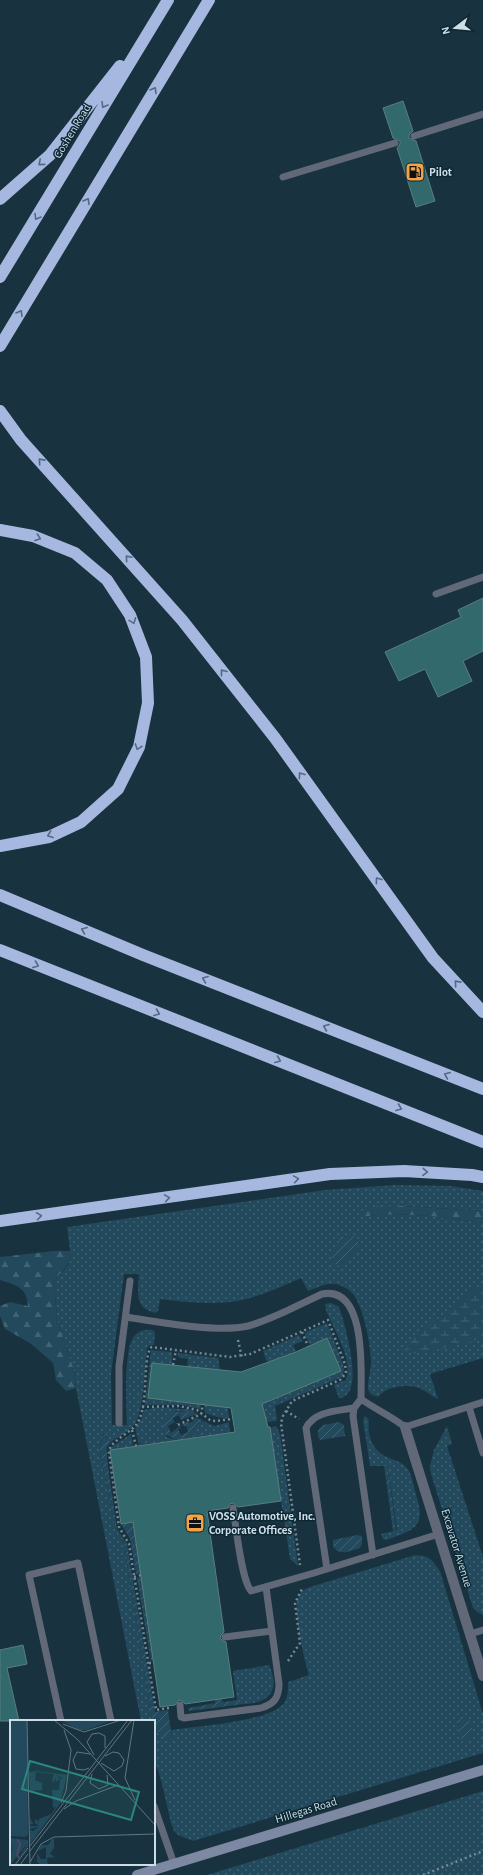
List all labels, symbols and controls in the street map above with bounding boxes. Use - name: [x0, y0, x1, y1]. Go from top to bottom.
- north arrow: [435, 8, 475, 48]
- text: N: [440, 25, 452, 36]
- one-way arrow: [150, 87, 157, 94]
- one-way arrow: [101, 101, 108, 108]
- street label: Goshen Road: [51, 102, 93, 160]
- one-way arrow: [38, 159, 46, 166]
- fuel station icon: Pilot: [404, 161, 426, 183]
- place label: Pilot: [429, 166, 452, 178]
- one-way arrow: [83, 198, 90, 205]
- one-way arrow: [34, 213, 41, 220]
- one-way arrow: [16, 310, 23, 317]
- one-way arrow: [38, 458, 45, 466]
- one-way arrow: [34, 534, 41, 542]
- one-way arrow: [125, 555, 132, 563]
- one-way arrow: [128, 617, 136, 624]
- one-way arrow: [220, 669, 227, 676]
- one-way arrow: [135, 743, 143, 750]
- one-way arrow: [299, 772, 306, 779]
- one-way arrow: [47, 831, 54, 839]
- one-way arrow: [375, 878, 382, 885]
- one-way arrow: [81, 927, 88, 935]
- one-way arrow: [33, 960, 40, 968]
- one-way arrow: [202, 975, 209, 983]
- one-way arrow: [454, 980, 461, 988]
- one-way arrow: [154, 1008, 161, 1016]
- one-way arrow: [322, 1023, 329, 1031]
- one-way arrow: [274, 1056, 281, 1064]
- one-way arrow: [443, 1071, 450, 1079]
- one-way arrow: [395, 1104, 402, 1112]
- one-way arrow: [422, 1168, 429, 1177]
- one-way arrow: [293, 1175, 299, 1184]
- one-way arrow: [164, 1194, 170, 1203]
- one-way arrow: [36, 1212, 42, 1221]
- street label: Excavator Avenue: [439, 1507, 475, 1589]
- place label: VOSS Automotive, Inc. Corporate Offices: [209, 1510, 315, 1536]
- office icon: VOSS Automotive, Inc. Corporate Offices: [184, 1512, 206, 1534]
- inset map: [10, 1720, 155, 1865]
- street label: Hillegas Road: [274, 1795, 338, 1825]

